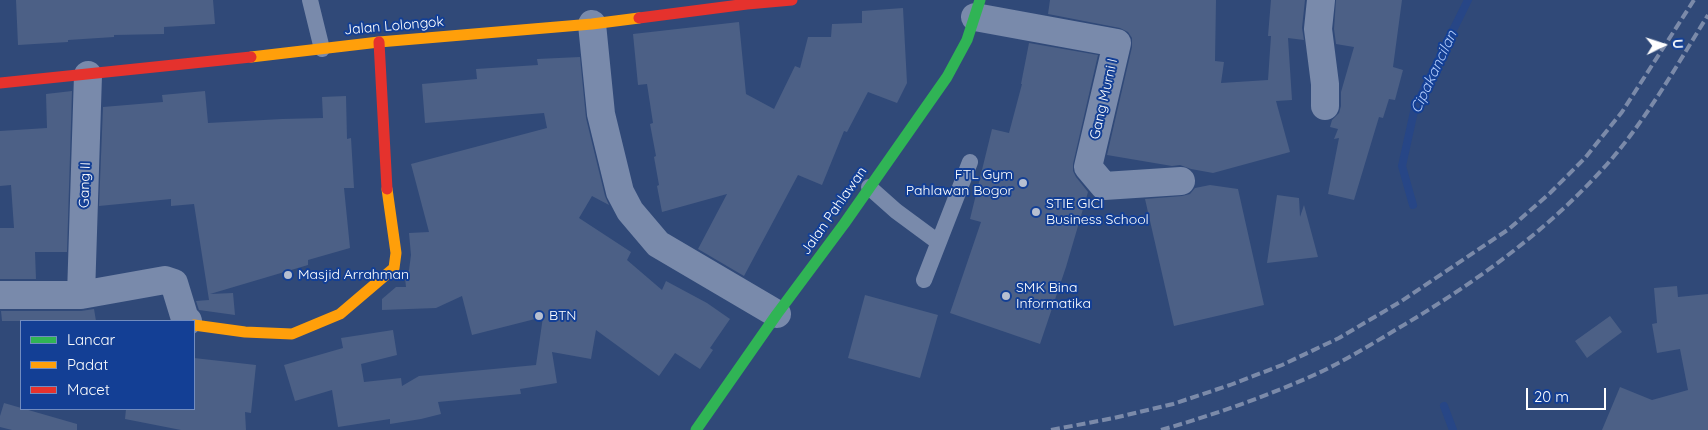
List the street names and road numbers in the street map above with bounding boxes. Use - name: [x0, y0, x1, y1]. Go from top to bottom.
- street label: Jalan Lolongok: [343, 13, 445, 39]
- street label: Gang Murni I: [1087, 57, 1121, 141]
- street label: Gang II: [76, 162, 94, 208]
- street label: Jalan Pahlawan: [797, 164, 871, 258]

